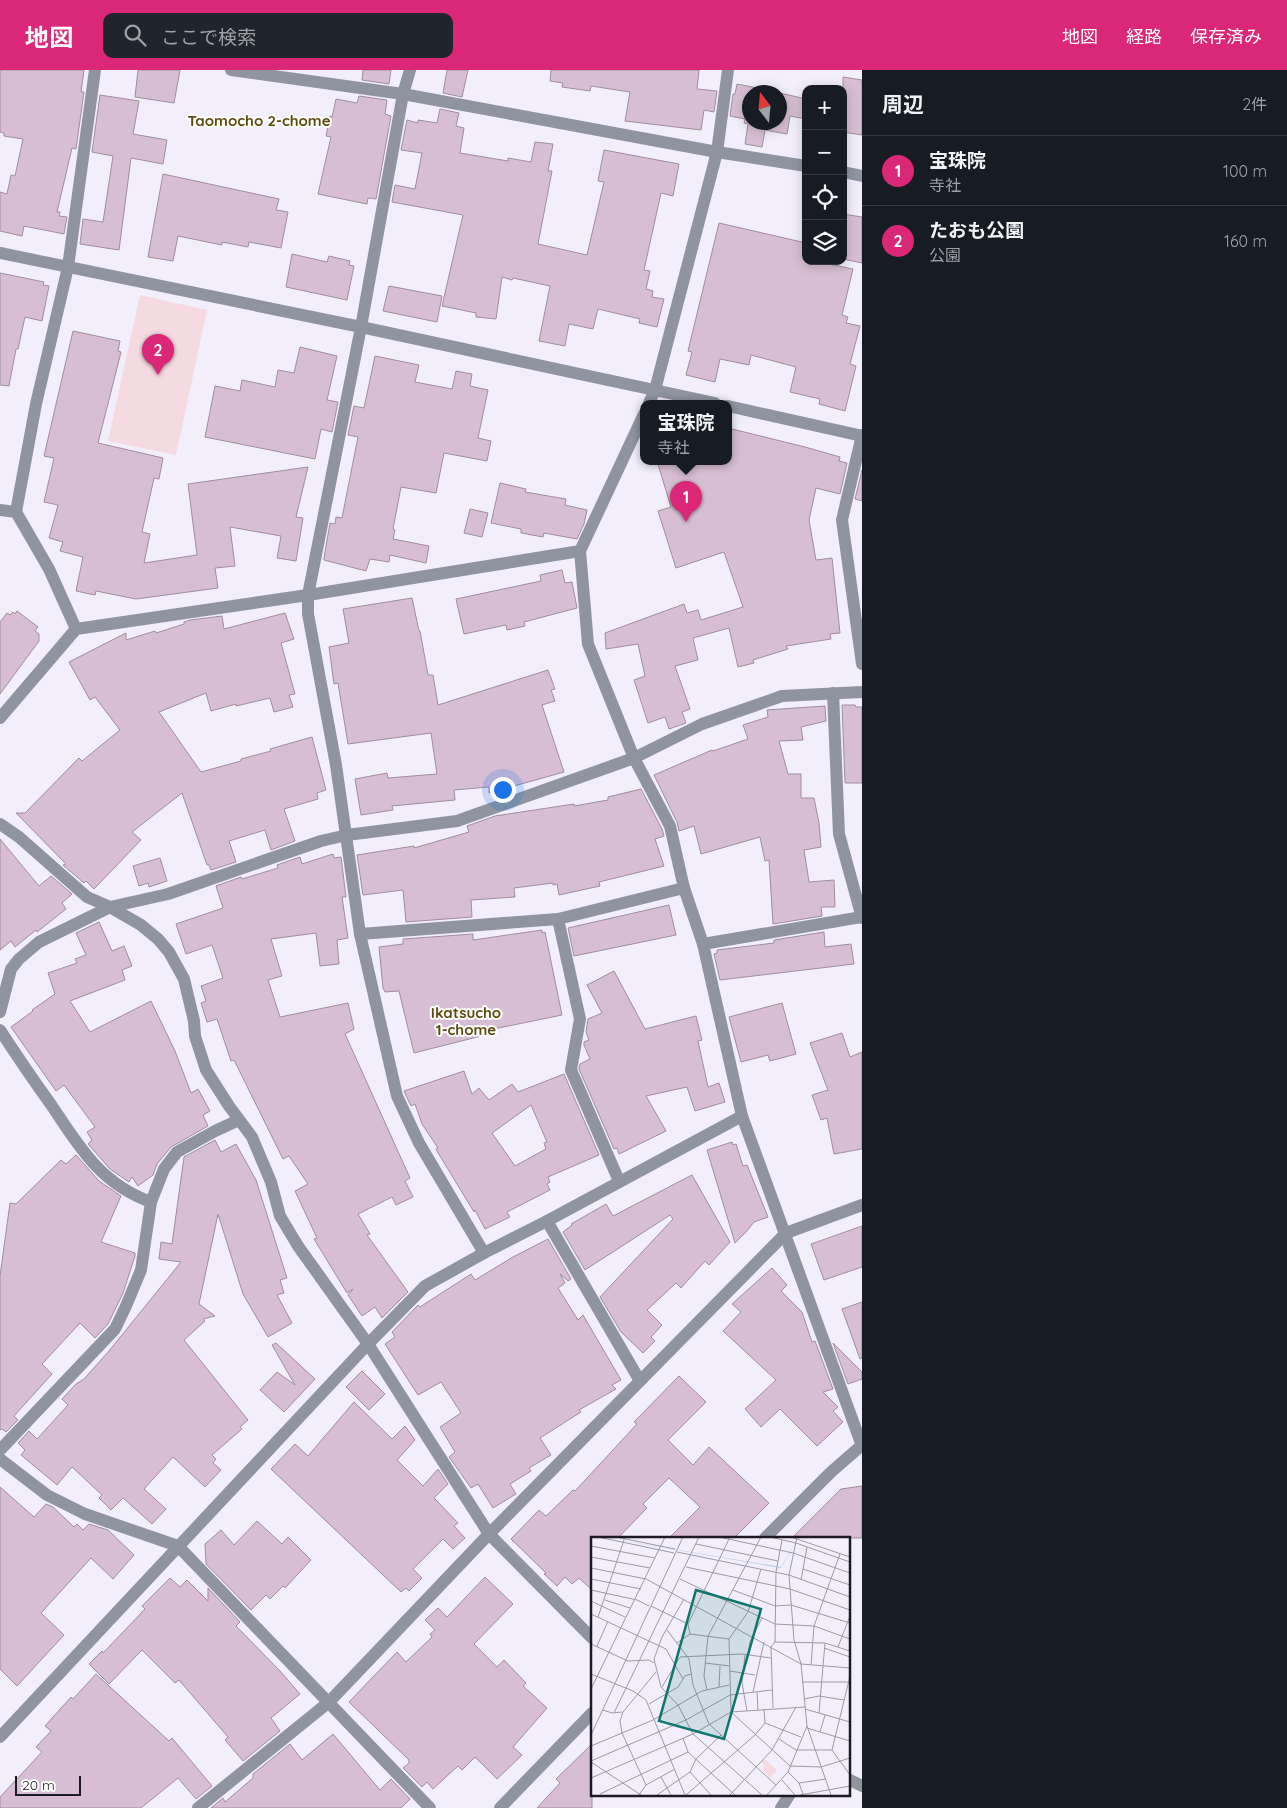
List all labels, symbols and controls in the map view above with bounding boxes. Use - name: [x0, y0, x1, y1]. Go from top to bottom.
- search box: [103, 13, 453, 58]
- icon: search: [121, 21, 149, 49]
- text: 地図: [25, 22, 73, 52]
- text: ここで検索: [161, 25, 256, 49]
- text: 地図: [1062, 25, 1098, 48]
- text: 経路: [1126, 25, 1162, 48]
- text: 保存済み: [1190, 25, 1262, 48]
- north arrow: [742, 85, 787, 130]
- map controls: [802, 85, 847, 265]
- button: +: [802, 85, 847, 130]
- text: 周辺: [882, 91, 924, 117]
- text: 2件: [1242, 94, 1267, 114]
- district label: Taomocho 2-chome: [187, 111, 331, 130]
- button: −: [802, 130, 847, 175]
- text: 宝珠院: [929, 148, 986, 172]
- text: 1: [895, 161, 901, 181]
- text: 100 m: [1223, 161, 1267, 181]
- button: locate: [802, 175, 847, 220]
- text: 寺社: [929, 175, 961, 195]
- text: たおも公園: [929, 218, 1024, 242]
- button: layers: [802, 220, 847, 265]
- text: 2: [893, 231, 903, 251]
- text: 160 m: [1224, 231, 1267, 251]
- text: 公園: [929, 245, 961, 265]
- pin: 2: [142, 334, 174, 375]
- popup: [640, 400, 732, 465]
- text: 宝珠院: [657, 410, 715, 434]
- text: 寺社: [657, 437, 690, 457]
- pin: 1: [670, 481, 702, 522]
- your location: [490, 777, 516, 803]
- district label: Ikatsucho 1-chome: [431, 1003, 501, 1039]
- inset map: [591, 1537, 849, 1796]
- scale bar: [15, 1773, 81, 1796]
- text: 20 m: [22, 1776, 55, 1794]

